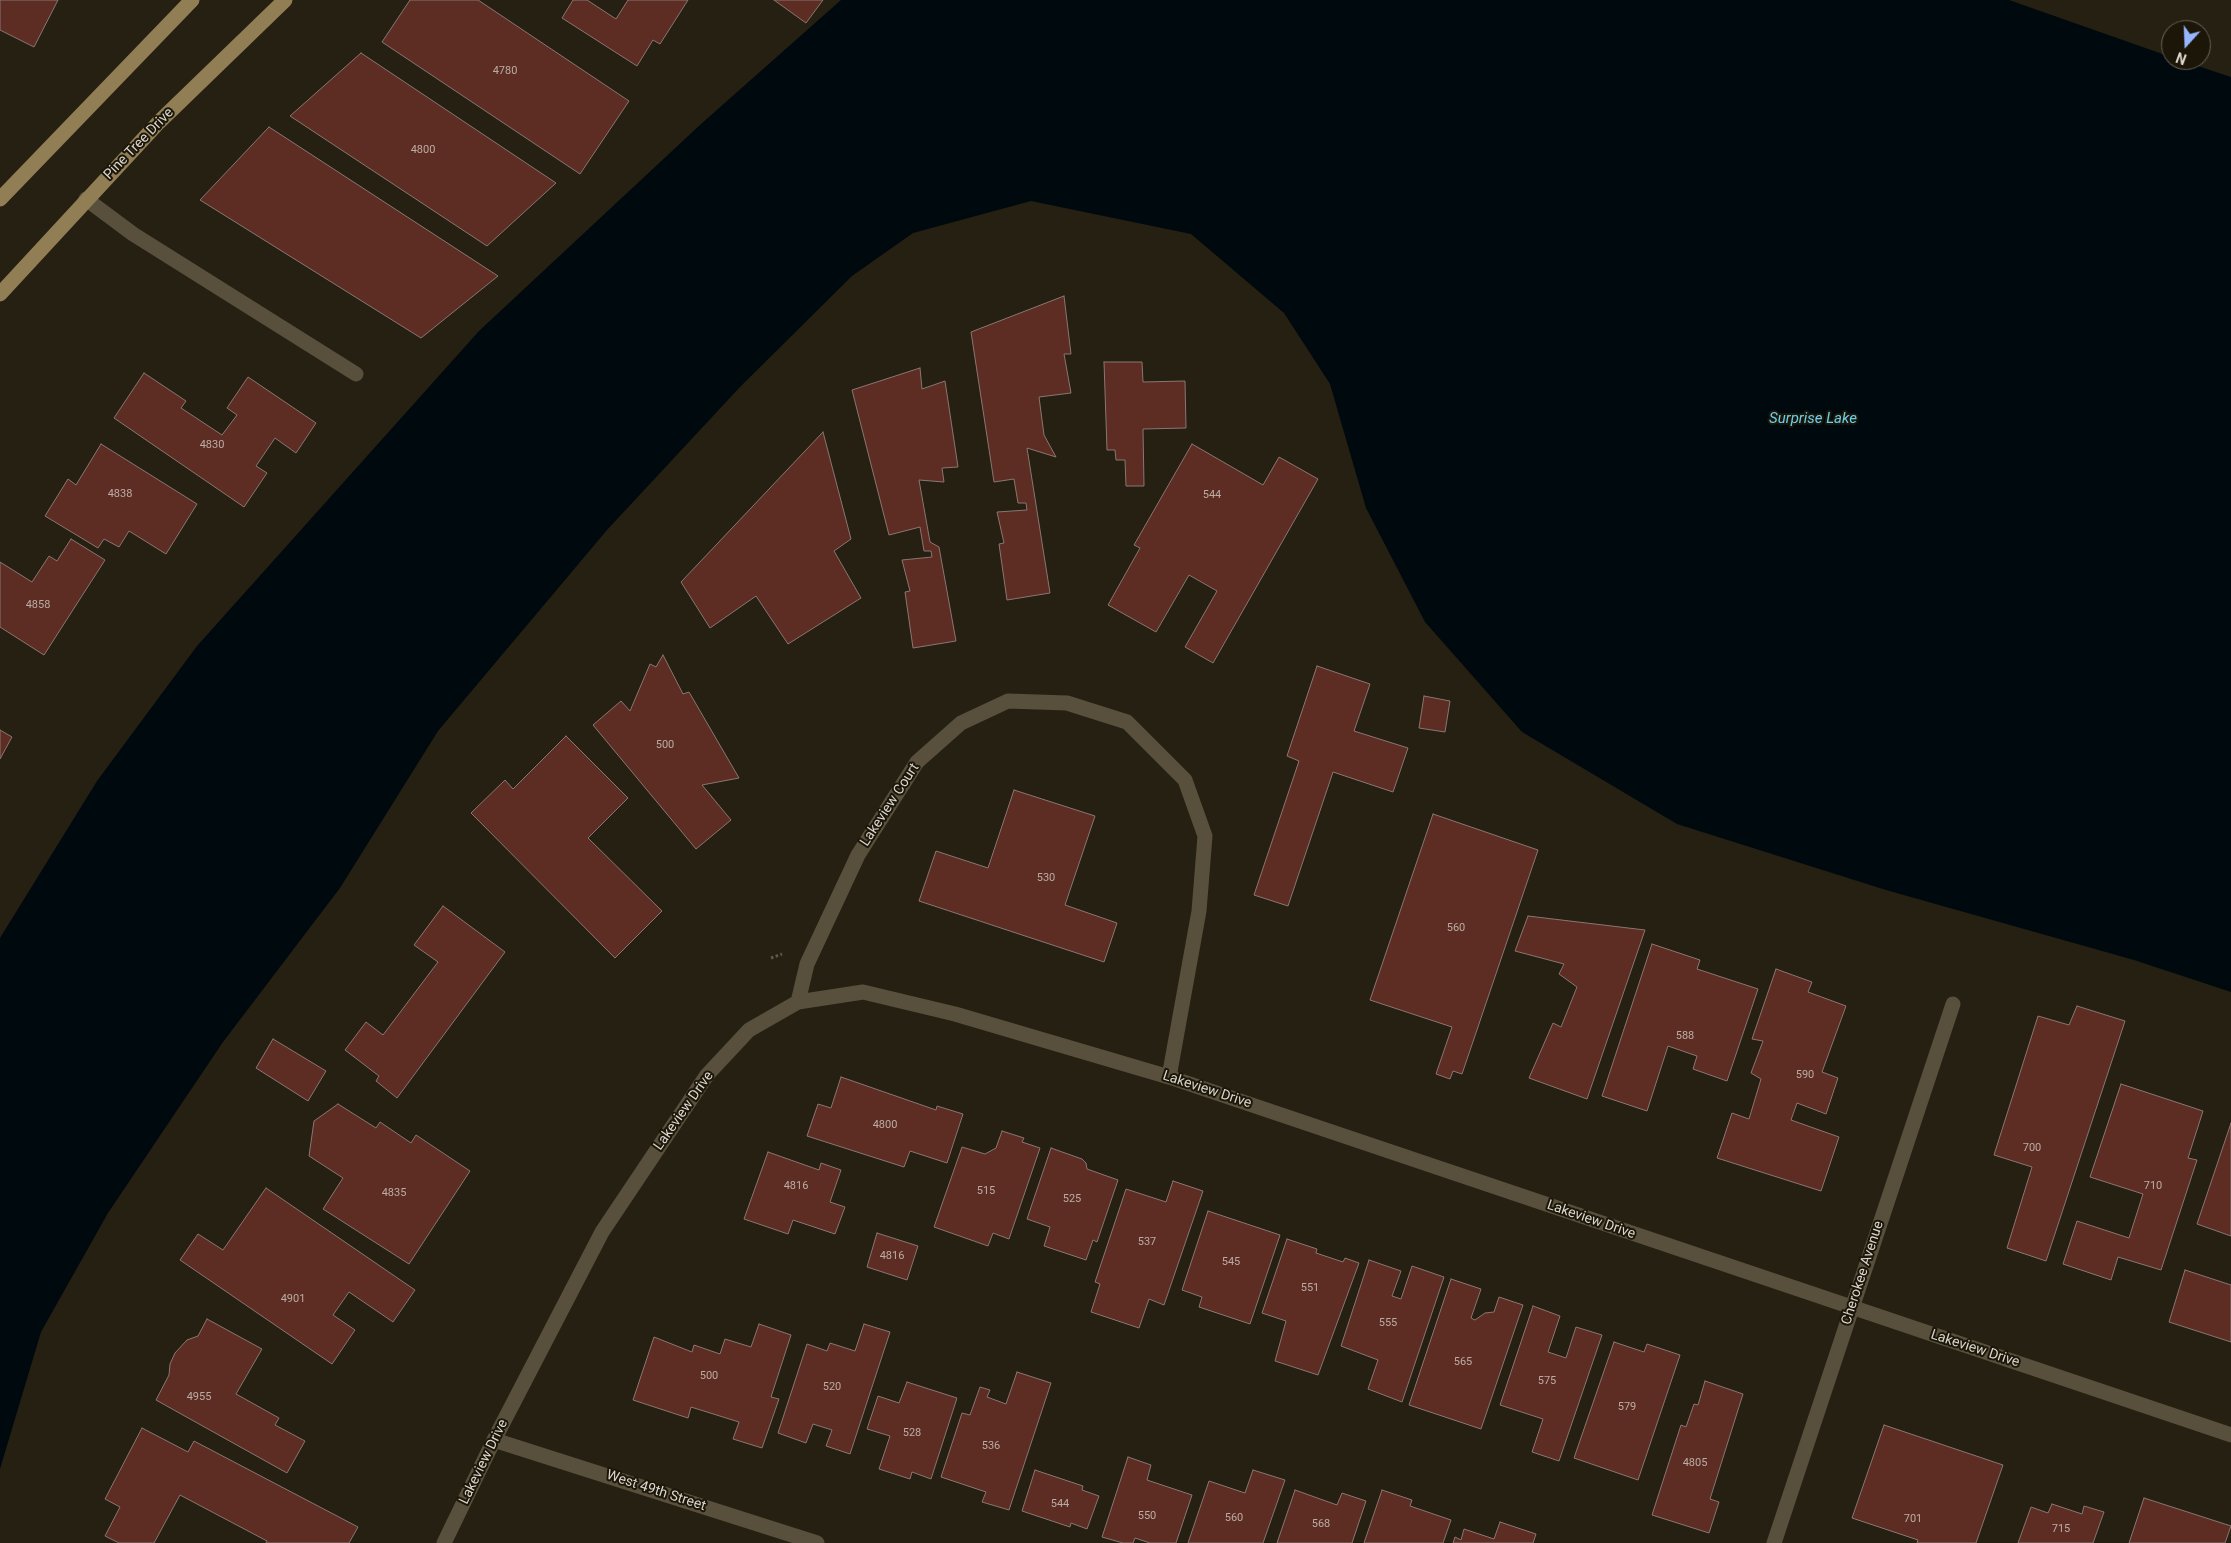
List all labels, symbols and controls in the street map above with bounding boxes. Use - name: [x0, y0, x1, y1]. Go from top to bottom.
- north arrow: [2161, 20, 2211, 70]
- text: N: [2174, 49, 2189, 67]
- house number: 4780: [493, 64, 517, 78]
- street label: Pine Tree Drive: [101, 105, 177, 183]
- house number: 4800: [411, 143, 435, 157]
- water label: Surprise Lake: [1769, 410, 1857, 428]
- house number: 4830: [200, 438, 224, 452]
- house number: 4838: [108, 487, 132, 501]
- house number: 544: [1203, 488, 1221, 502]
- house number: 4858: [26, 598, 50, 612]
- house number: 500: [656, 738, 674, 752]
- street label: Lakeview Court: [857, 760, 923, 850]
- house number: 530: [1037, 871, 1055, 885]
- house number: 560: [1447, 921, 1465, 935]
- house number: 588: [1676, 1029, 1694, 1043]
- street label: Lakeview Drive: [651, 1068, 717, 1154]
- street label: Lakeview Drive: [1160, 1068, 1254, 1112]
- house number: 590: [1796, 1068, 1814, 1082]
- house number: 4800: [873, 1118, 897, 1132]
- house number: 700: [2023, 1141, 2041, 1155]
- house number: 4816: [784, 1179, 808, 1193]
- house number: 710: [2144, 1179, 2162, 1193]
- house number: 515: [977, 1184, 995, 1198]
- house number: 4835: [382, 1186, 406, 1200]
- house number: 525: [1063, 1192, 1081, 1206]
- street label: Lakeview Drive: [1545, 1197, 1637, 1243]
- street label: Cherokee Avenue: [1838, 1219, 1888, 1327]
- house number: 537: [1138, 1235, 1156, 1249]
- house number: 4816: [880, 1249, 904, 1263]
- house number: 545: [1222, 1255, 1240, 1269]
- house number: 551: [1301, 1281, 1319, 1295]
- house number: 4901: [281, 1292, 305, 1306]
- house number: 555: [1379, 1316, 1397, 1330]
- street label: Lakeview Drive: [1928, 1327, 2022, 1371]
- house number: 565: [1454, 1355, 1472, 1369]
- house number: 500: [700, 1369, 718, 1383]
- house number: 575: [1538, 1374, 1556, 1388]
- house number: 520: [823, 1380, 841, 1394]
- house number: 4955: [187, 1390, 211, 1404]
- house number: 579: [1618, 1400, 1636, 1414]
- street label: Lakeview Drive: [456, 1417, 512, 1507]
- house number: 528: [903, 1426, 921, 1440]
- house number: 536: [982, 1439, 1000, 1453]
- house number: 4805: [1683, 1456, 1707, 1470]
- street label: West 49th Street: [604, 1467, 708, 1515]
- house number: 544: [1051, 1497, 1069, 1511]
- house number: 550: [1138, 1509, 1156, 1523]
- house number: 560: [1225, 1511, 1243, 1525]
- house number: 701: [1904, 1512, 1922, 1526]
- house number: 568: [1312, 1517, 1330, 1531]
- house number: 715: [2052, 1522, 2070, 1536]

